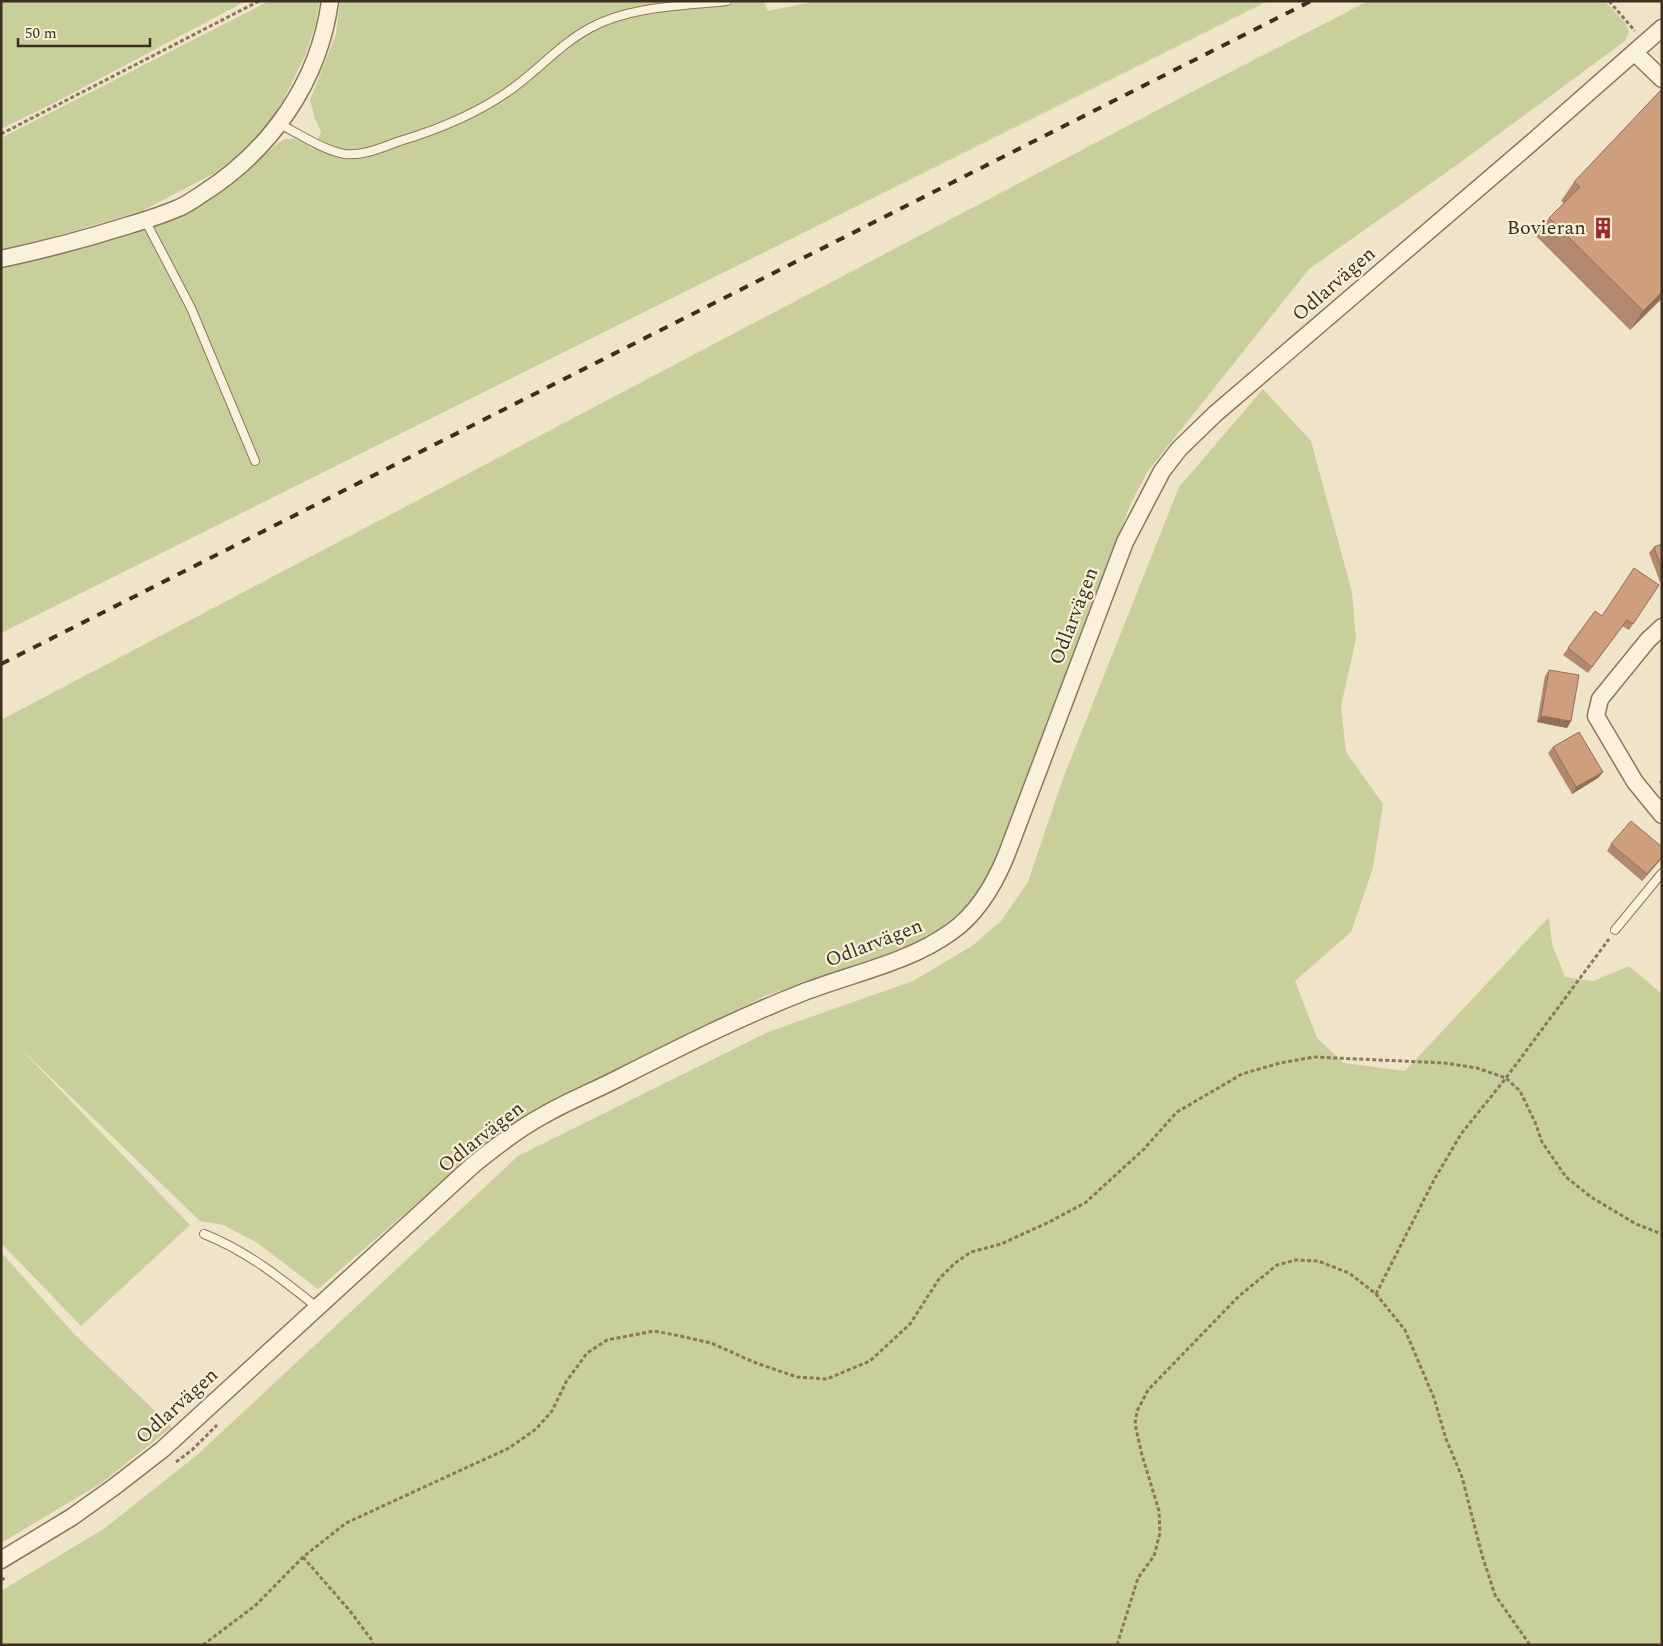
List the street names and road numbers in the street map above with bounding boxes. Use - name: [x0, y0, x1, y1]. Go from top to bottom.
- street label: Odlarvägen: [1286, 239, 1382, 329]
- street label: Odlarvägen: [1042, 563, 1106, 669]
- street label: Odlarvägen: [821, 911, 927, 975]
- street label: Odlarvägen: [431, 1094, 531, 1180]
- street label: Odlarvägen: [129, 1361, 225, 1451]

